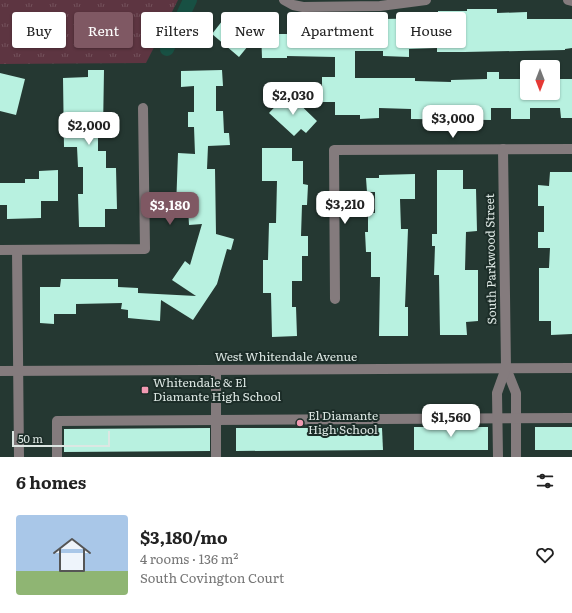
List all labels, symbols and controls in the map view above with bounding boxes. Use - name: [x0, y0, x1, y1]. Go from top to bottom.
- chip: Buy: [12, 12, 66, 48]
- chip: Rent: [74, 12, 133, 48]
- chip: Filters: [141, 12, 213, 48]
- chip: New: [221, 12, 279, 48]
- chip: Apartment: [287, 12, 388, 48]
- chip: House: [396, 12, 466, 48]
- north arrow: [520, 60, 560, 100]
- map controls: [520, 60, 560, 100]
- pin: $2,030: [260, 82, 326, 116]
- text: $2,030: [272, 85, 314, 104]
- pin: $3,000: [420, 105, 486, 139]
- text: $3,000: [431, 108, 475, 127]
- pin: $2,000: [56, 112, 122, 146]
- text: $2,000: [68, 115, 110, 134]
- pin: $3,210: [312, 191, 378, 225]
- pin: $3,180: [137, 192, 203, 226]
- street label: South Parkwood Street: [480, 193, 500, 325]
- text: $3,210: [325, 194, 365, 213]
- text: $3,180: [150, 195, 190, 214]
- street label: West Whitendale Avenue: [215, 347, 357, 365]
- place label: Whitendale & El Diamante High School: [153, 373, 281, 405]
- marker: Whitendale & El Diamante High School: [140, 385, 150, 395]
- pin: $1,560: [418, 404, 484, 438]
- place label: El Diamante High School: [308, 406, 378, 438]
- text: $1,560: [431, 407, 471, 426]
- marker: El Diamante High School: [295, 418, 305, 428]
- scale bar: [12, 429, 110, 448]
- text: 50 m: [18, 430, 43, 446]
- text: 6 homes: [16, 469, 86, 494]
- icon: filters: [534, 470, 556, 492]
- text: $3,180/mo: [140, 524, 228, 549]
- icon: home: [48, 531, 96, 579]
- icon: heart: [534, 544, 556, 566]
- text: 4 rooms · 136 m²: [140, 549, 238, 568]
- text: South Covington Court: [140, 568, 284, 587]

